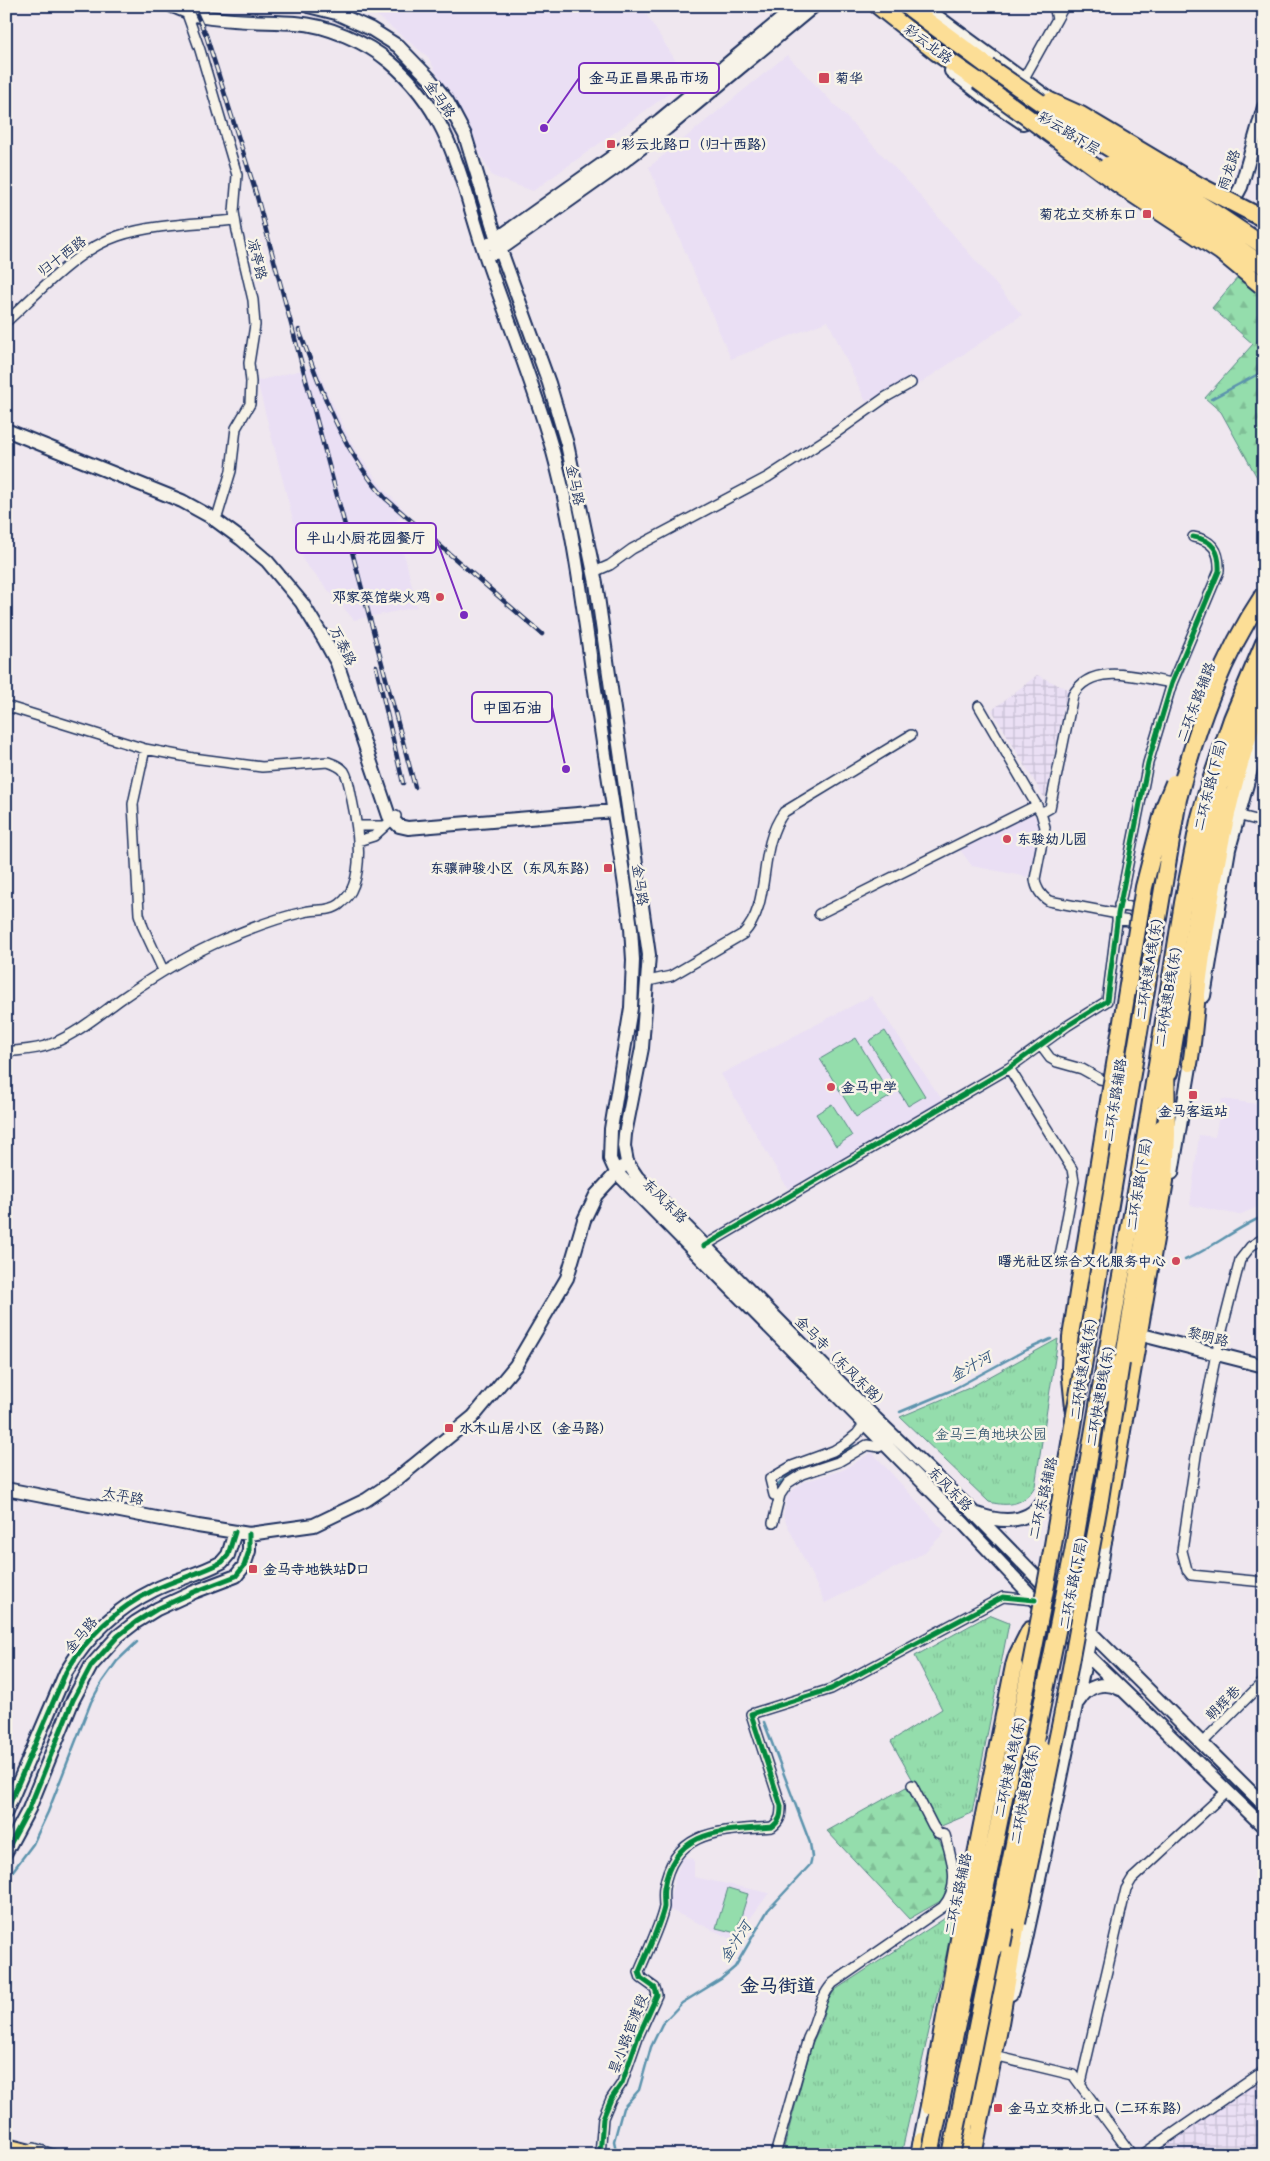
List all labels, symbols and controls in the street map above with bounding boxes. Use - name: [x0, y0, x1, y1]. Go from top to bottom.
- street label: 彩云北路: [901, 20, 955, 68]
- callout: 金马正昌果品市场: [579, 63, 719, 93]
- text: 金马正昌果品市场: [589, 69, 709, 88]
- place label: 菊华: [835, 70, 863, 87]
- marker: 菊华: [817, 71, 831, 85]
- street label: 金马路: [421, 77, 459, 121]
- street label: 彩云路下层: [1035, 108, 1103, 158]
- place label: 彩云北路口（归十西路）: [621, 136, 775, 153]
- marker: 彩云北路口（归十西路）: [605, 138, 617, 150]
- street label: 雨龙路: [1214, 147, 1244, 193]
- place label: 菊花立交桥东口: [1039, 206, 1137, 223]
- marker: 菊花立交桥东口: [1141, 208, 1153, 220]
- street label: 归十西路: [35, 232, 89, 280]
- street label: 凉亭路: [244, 237, 270, 281]
- street label: 金马路: [562, 463, 588, 507]
- callout: 半山小厨花园餐厅: [296, 523, 436, 553]
- text: 半山小厨花园餐厅: [306, 529, 426, 548]
- place label: 邓家菜馆柴火鸡: [332, 589, 430, 606]
- marker: 邓家菜馆柴火鸡: [434, 591, 446, 603]
- street label: 万泰路: [326, 623, 360, 669]
- street label: 二环东路辅路: [1173, 660, 1219, 744]
- callout: 中国石油: [472, 692, 552, 722]
- text: 中国石油: [482, 699, 542, 718]
- street label: 二环东路(下层): [1190, 738, 1230, 832]
- place label: 东骏幼儿园: [1017, 831, 1087, 848]
- marker: 东骏幼儿园: [1001, 833, 1013, 845]
- place label: 东骧神骏小区（东风东路）: [430, 860, 598, 877]
- marker: 东骧神骏小区（东风东路）: [602, 862, 614, 874]
- street label: 金马路: [629, 863, 651, 907]
- street label: 二环快速A线(东): [1133, 917, 1165, 1021]
- street label: 二环快速B线(东): [1152, 946, 1184, 1048]
- street label: 二环东路辅路: [1100, 1057, 1130, 1143]
- place label: 金马中学: [841, 1079, 897, 1096]
- marker: 金马中学: [825, 1081, 837, 1093]
- marker: 金马客运站: [1187, 1089, 1199, 1101]
- place label: 金马客运站: [1158, 1103, 1228, 1120]
- street label: 二环东路(下层): [1123, 1137, 1155, 1231]
- street label: 东风东路: [639, 1175, 691, 1227]
- place label: 曙光社区综合文化服务中心: [998, 1253, 1166, 1270]
- marker: 曙光社区综合文化服务中心: [1170, 1255, 1182, 1267]
- street label: 金马寺（东风东路）: [791, 1312, 893, 1414]
- street label: 二环快速A线(东): [1067, 1317, 1099, 1421]
- street label: 黎明路: [1186, 1324, 1230, 1350]
- street label: 二环快速B线(东): [1083, 1345, 1117, 1447]
- water label: 金汁河: [947, 1346, 998, 1386]
- place label: 水木山居小区（金马路）: [459, 1420, 613, 1437]
- marker: 水木山居小区（金马路）: [443, 1422, 455, 1434]
- park label: 金马三角地块公园: [935, 1426, 1047, 1443]
- street label: 二环东路辅路: [1025, 1455, 1061, 1541]
- street label: 东风东路: [924, 1463, 976, 1515]
- street label: 太平路: [101, 1484, 145, 1508]
- street label: 二环东路(下层): [1056, 1536, 1090, 1630]
- place label: 金马寺地铁站D口: [263, 1561, 370, 1578]
- marker: 金马寺地铁站D口: [247, 1563, 259, 1575]
- street label: 金马路: [61, 1613, 101, 1657]
- street label: 朝辉巷: [1202, 1681, 1245, 1724]
- street label: 二环快速A线(东): [991, 1715, 1029, 1819]
- street label: 二环快速B线(东): [1007, 1743, 1043, 1845]
- street label: 二环东路辅路: [941, 1851, 975, 1937]
- water label: 金汁河: [716, 1915, 758, 1966]
- district label: 金马街道: [740, 1974, 816, 1998]
- street label: 昙小路官渡段: [605, 1992, 651, 2076]
- place label: 金马立交桥北口（二环东路）: [1008, 2100, 1190, 2117]
- marker: 金马立交桥北口（二环东路）: [992, 2102, 1004, 2114]

